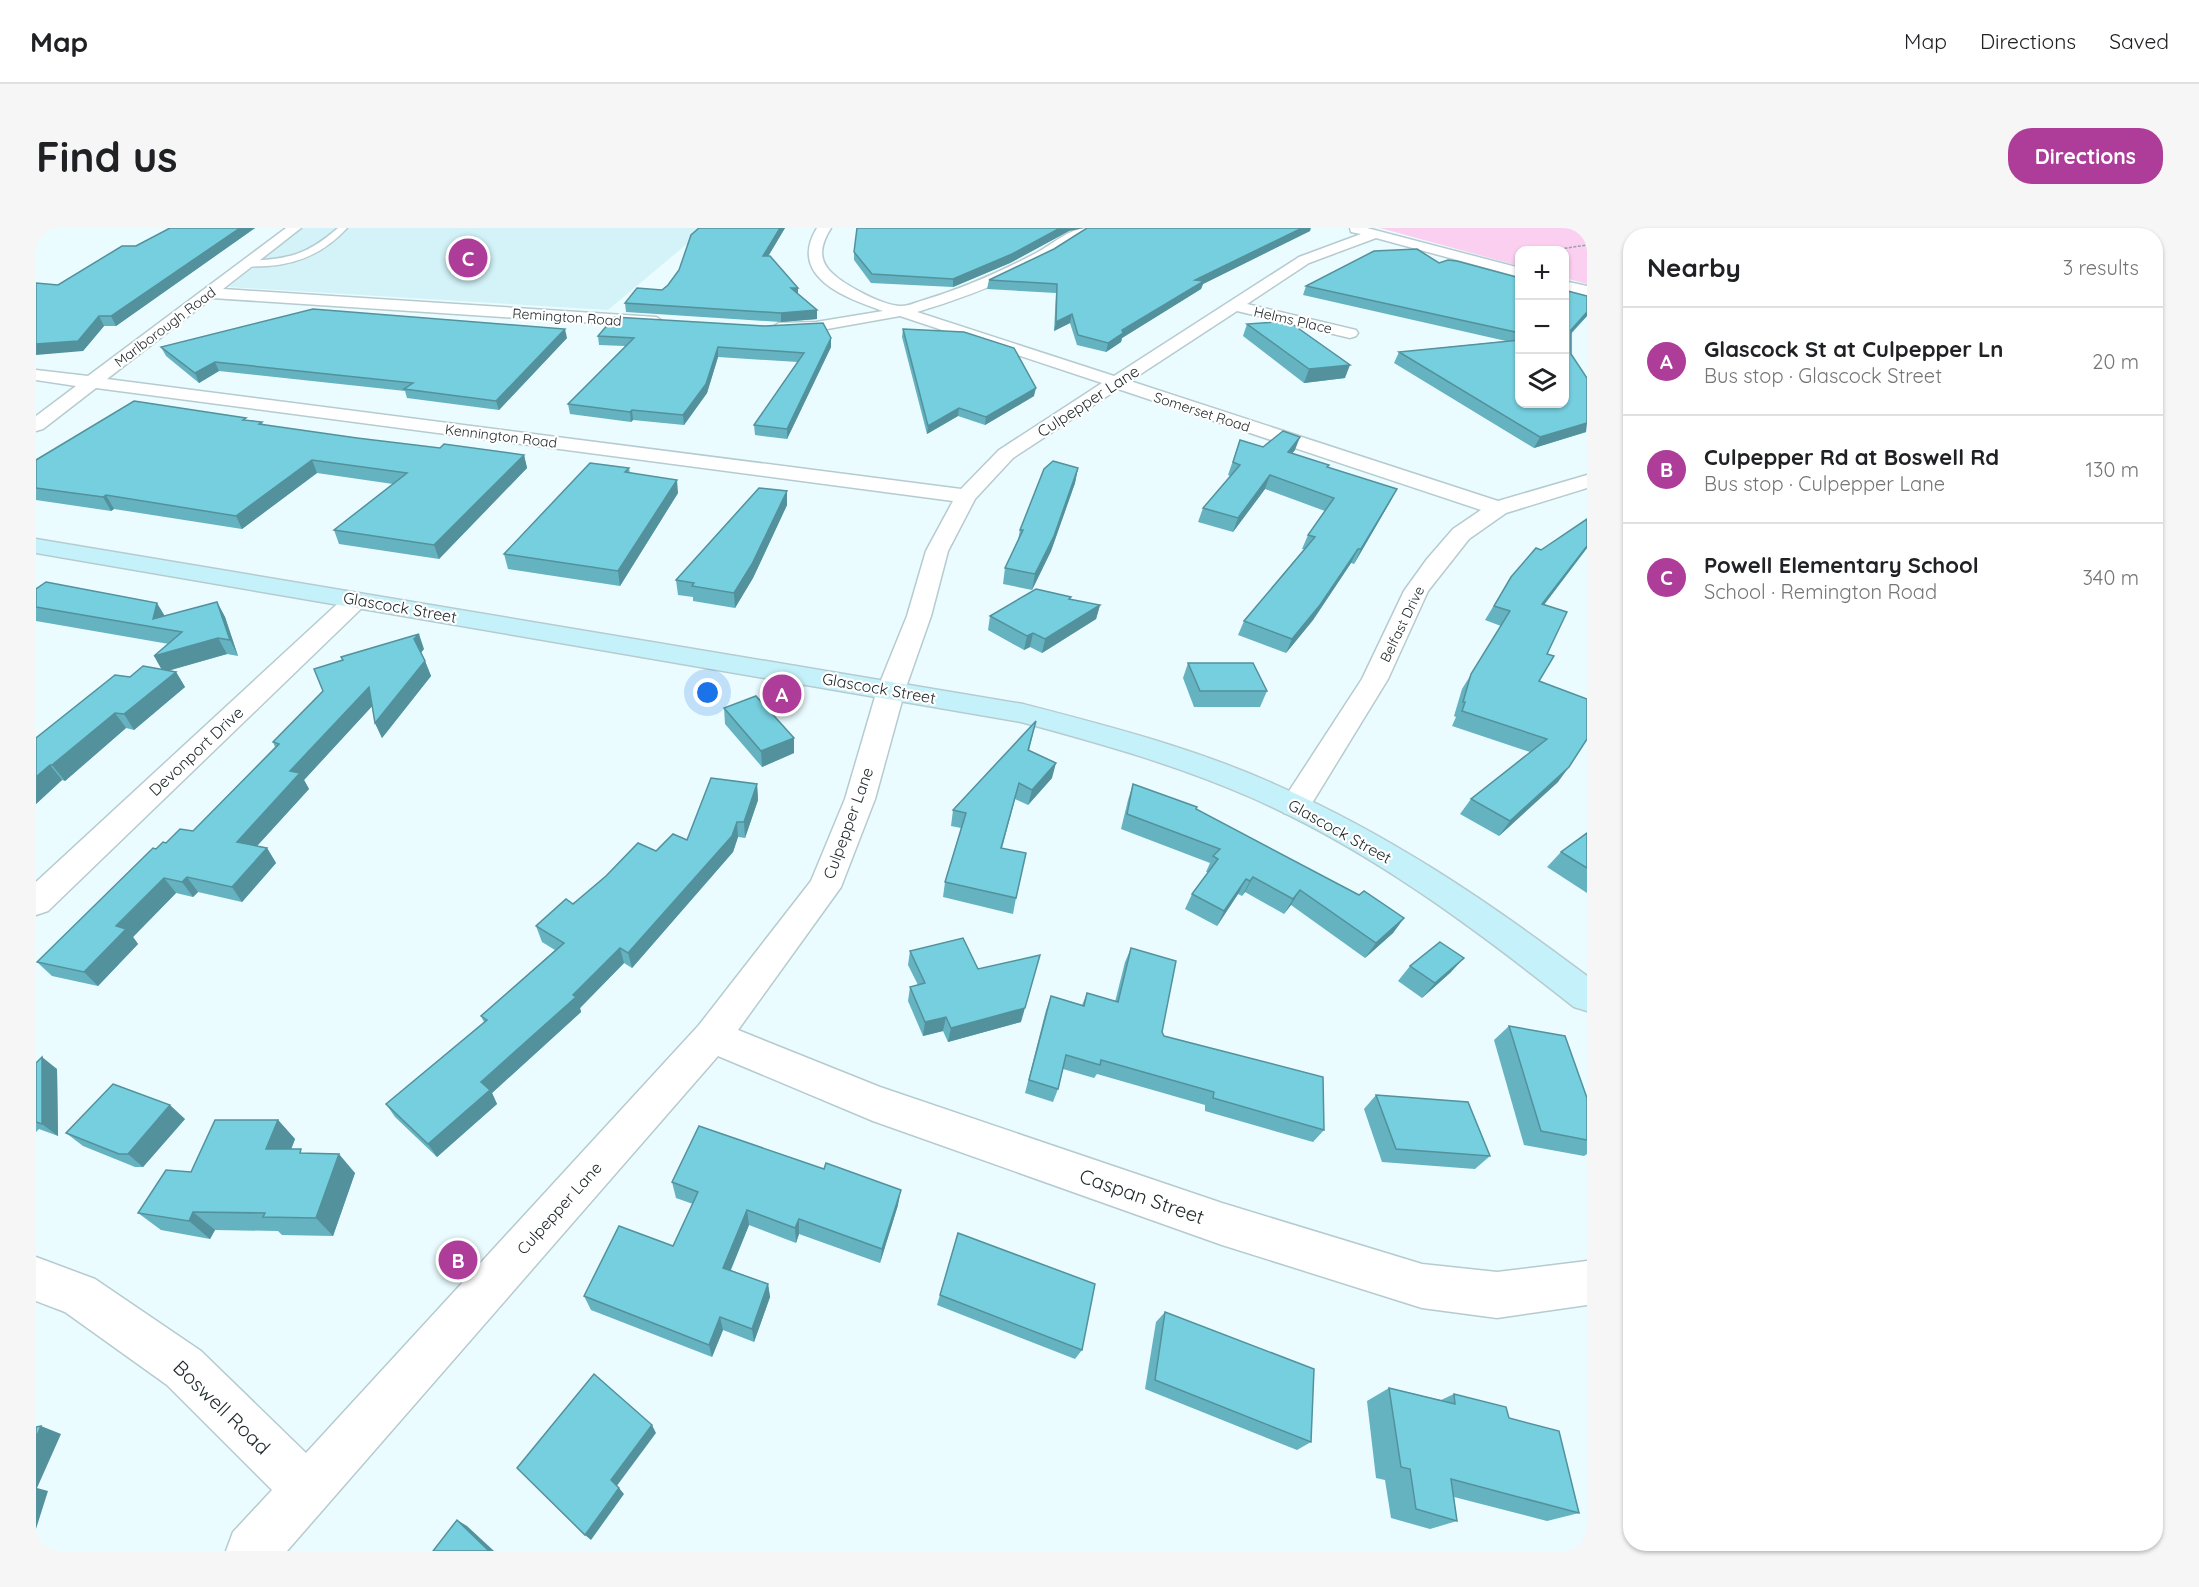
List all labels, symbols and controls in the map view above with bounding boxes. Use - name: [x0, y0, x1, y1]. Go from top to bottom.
- text: Map: [30, 24, 88, 59]
- text: Map: [1904, 28, 1947, 54]
- text: Directions: [1980, 28, 2076, 54]
- text: Saved: [2109, 28, 2169, 54]
- button: Directions: [2008, 128, 2163, 184]
- text: Find us: [36, 130, 178, 183]
- pin: C: [448, 236, 488, 280]
- map controls: [1515, 246, 1569, 408]
- button: +: [1515, 246, 1569, 300]
- text: Nearby: [1647, 251, 1741, 284]
- text: 3 results: [2063, 255, 2139, 280]
- street label: Marlborough Road: [111, 283, 219, 371]
- button: −: [1515, 300, 1569, 354]
- street label: Helms Place: [1252, 302, 1334, 338]
- street label: Remington Road: [512, 304, 622, 330]
- text: Glascock St at Culpepper Ln: [1704, 335, 2003, 363]
- text: A: [1660, 349, 1673, 374]
- text: 20 m: [2092, 349, 2139, 374]
- button: layers: [1515, 354, 1569, 408]
- street label: Culpepper Lane: [1033, 361, 1143, 441]
- text: Bus stop · Glascock Street: [1704, 363, 1942, 388]
- street label: Somerset Road: [1152, 388, 1252, 436]
- street label: Kennington Road: [444, 420, 558, 452]
- text: Culpepper Rd at Boswell Rd: [1704, 443, 1999, 471]
- text: B: [1660, 457, 1673, 482]
- text: 130 m: [2086, 457, 2139, 482]
- text: Bus stop · Culpepper Lane: [1704, 471, 1945, 496]
- text: Powell Elementary School: [1704, 551, 1979, 579]
- text: C: [1660, 565, 1673, 590]
- text: 340 m: [2082, 565, 2139, 590]
- text: School · Remington Road: [1704, 579, 1937, 604]
- street label: Belfast Drive: [1376, 583, 1428, 665]
- street label: Glascock Street: [342, 587, 458, 627]
- street label: Glascock Street: [821, 668, 937, 708]
- pin: A: [762, 672, 802, 716]
- your location: [693, 678, 722, 707]
- street label: Devonport Drive: [145, 702, 247, 800]
- street label: Culpepper Lane: [819, 764, 877, 882]
- street label: Glascock Street: [1285, 794, 1395, 868]
- street label: Culpepper Lane: [512, 1158, 606, 1258]
- street label: Caspan Street: [1076, 1163, 1208, 1229]
- pin: B: [438, 1238, 478, 1282]
- street label: Boswell Road: [168, 1355, 276, 1459]

